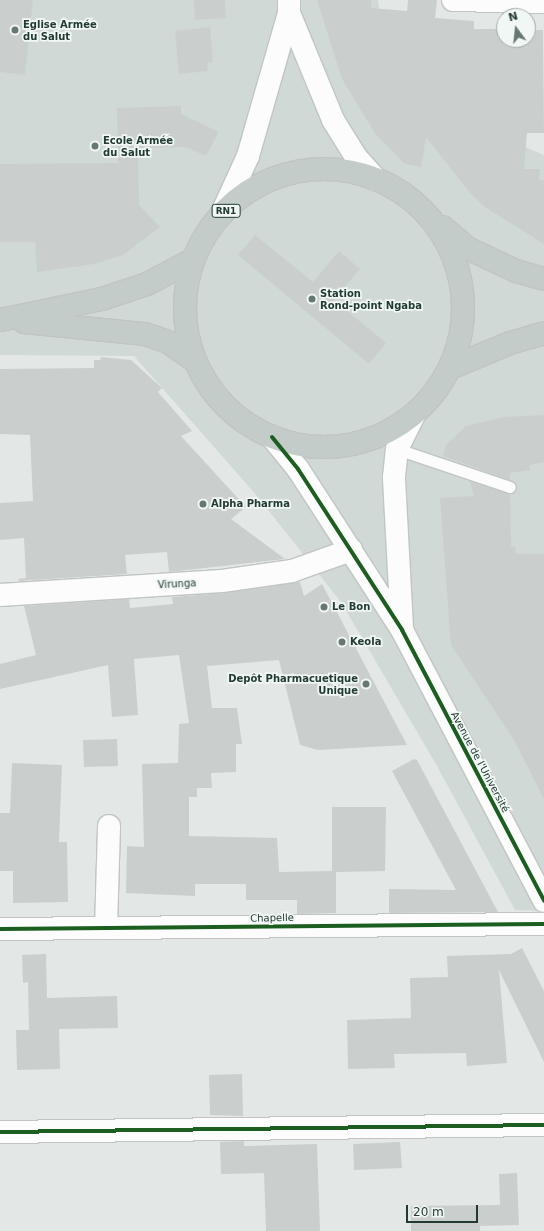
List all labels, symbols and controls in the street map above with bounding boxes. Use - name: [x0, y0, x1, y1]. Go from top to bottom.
- north arrow: [496, 8, 536, 48]
- text: N: [507, 9, 519, 24]
- place label: Eglise Armée du Salut: [23, 18, 97, 42]
- marker: Eglise Armée du Salut: [10, 25, 20, 35]
- place label: Ecole Armée du Salut: [103, 134, 173, 158]
- marker: Ecole Armée du Salut: [90, 141, 100, 151]
- road number: RN1: [211, 204, 241, 218]
- place label: Station Rond-point Ngaba: [320, 287, 422, 310]
- marker: Station Rond-point Ngaba: [307, 294, 317, 304]
- place label: Alpha Pharma: [211, 498, 290, 510]
- marker: Alpha Pharma: [198, 499, 208, 509]
- street label: Virunga: [157, 577, 197, 591]
- place label: Le Bon: [332, 601, 370, 613]
- marker: Le Bon: [319, 602, 329, 612]
- place label: Keola: [350, 636, 381, 648]
- marker: Keola: [337, 637, 347, 647]
- place label: Depôt Pharmacuetique Unique: [228, 672, 358, 696]
- marker: Depôt Pharmacuetique Unique: [361, 679, 371, 689]
- street label: Avenue de l'Université: [448, 710, 512, 814]
- street label: Chapelle: [250, 912, 294, 924]
- scale bar: [408, 1197, 480, 1223]
- text: 20 m: [413, 1205, 444, 1219]

